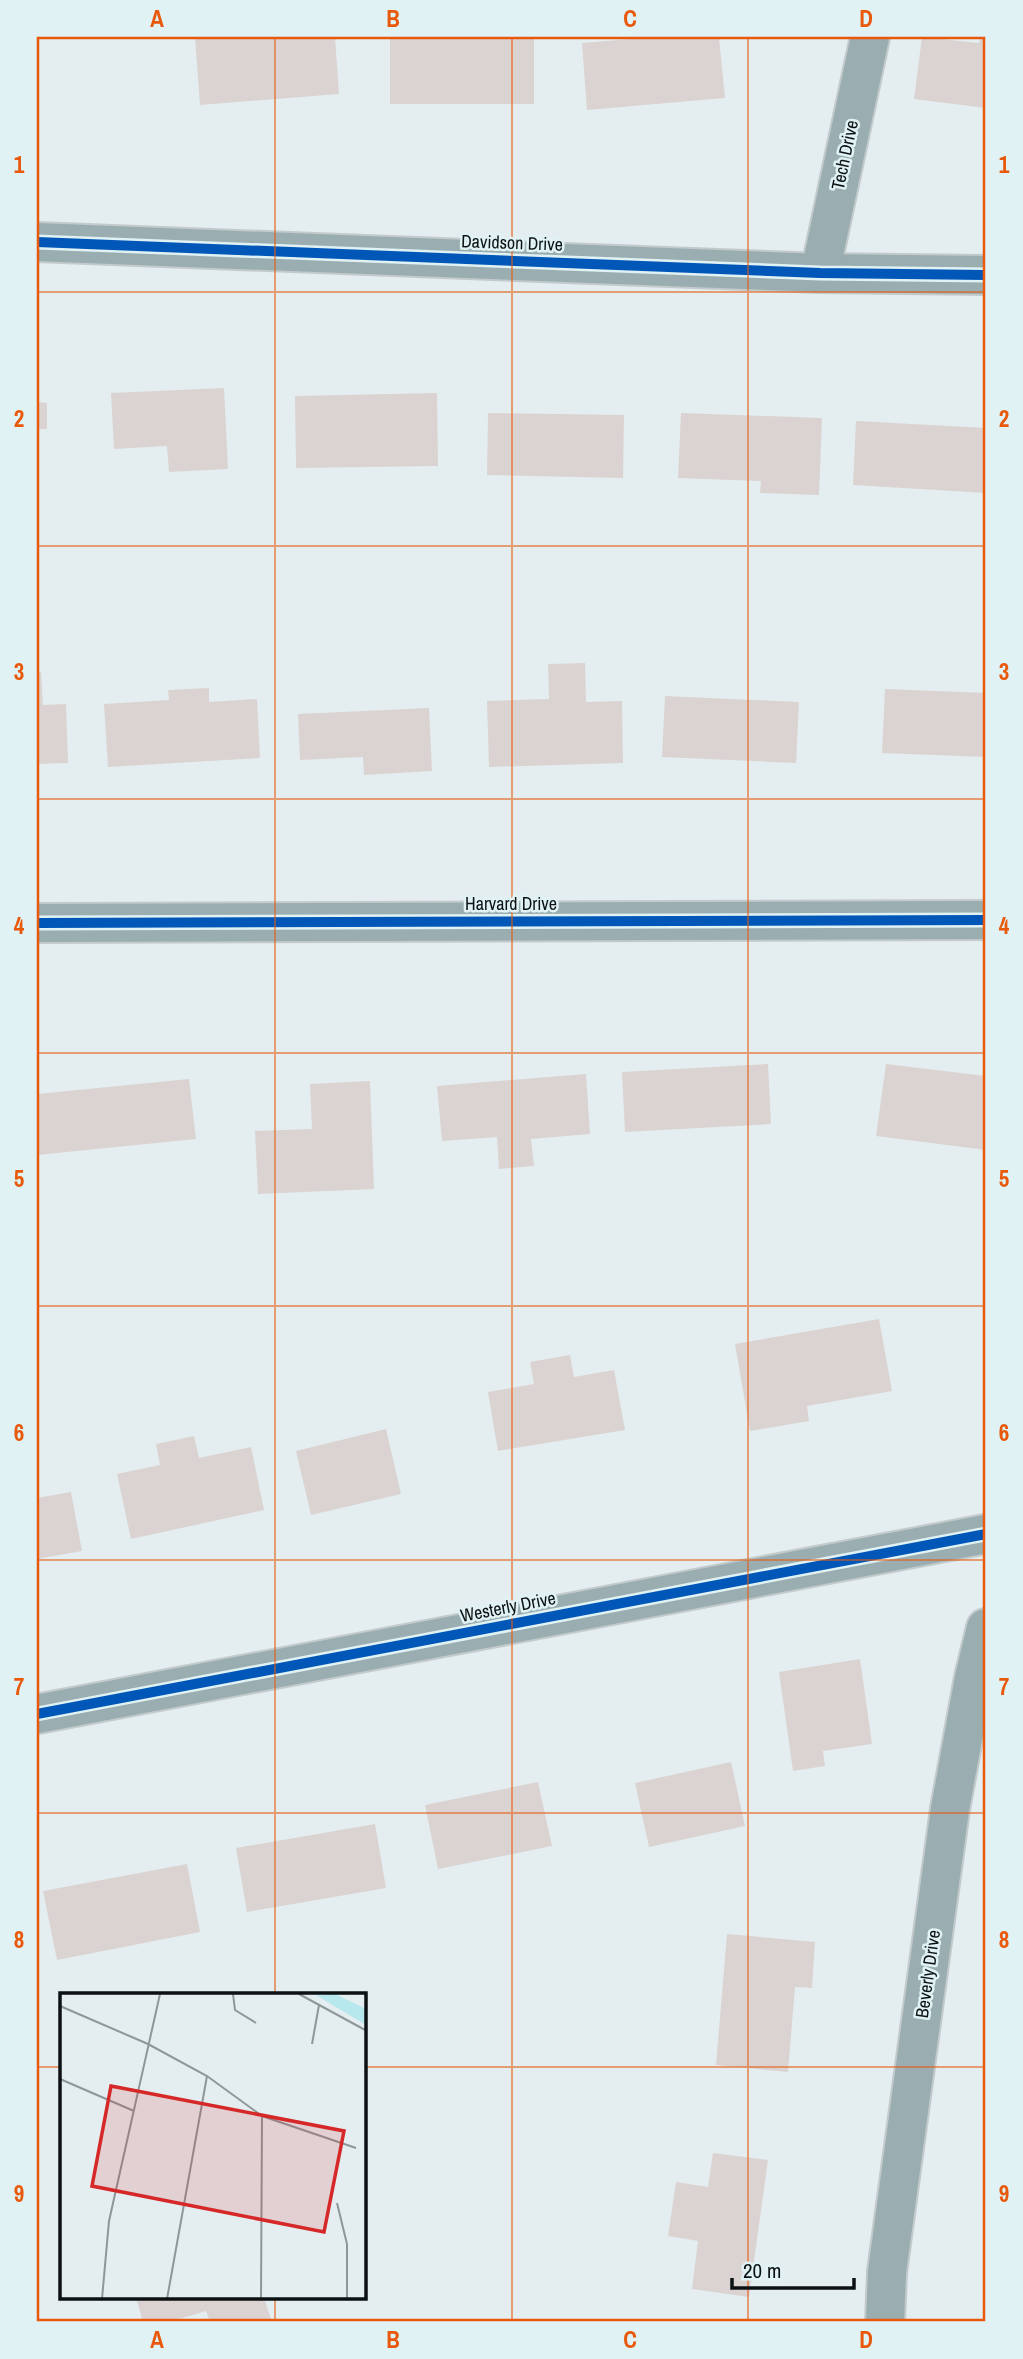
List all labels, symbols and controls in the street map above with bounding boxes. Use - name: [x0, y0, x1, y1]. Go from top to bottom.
- text: A: [150, 3, 164, 34]
- text: B: [386, 3, 400, 34]
- text: C: [623, 3, 637, 34]
- text: D: [859, 3, 873, 34]
- street label: Tech Drive: [825, 118, 864, 192]
- text: 1: [14, 149, 25, 180]
- text: 1: [999, 149, 1010, 180]
- street label: Davidson Drive: [461, 228, 563, 257]
- text: 2: [14, 403, 24, 434]
- text: 2: [999, 403, 1009, 434]
- text: 3: [14, 656, 24, 687]
- text: 3: [999, 656, 1009, 687]
- street label: Harvard Drive: [465, 891, 557, 916]
- text: 4: [14, 910, 25, 941]
- text: 4: [999, 910, 1010, 941]
- text: 5: [14, 1163, 24, 1194]
- text: 5: [999, 1163, 1009, 1194]
- text: 6: [14, 1417, 24, 1448]
- text: 6: [999, 1417, 1009, 1448]
- street label: Westerly Drive: [458, 1585, 558, 1628]
- text: 7: [14, 1671, 24, 1702]
- text: 7: [999, 1671, 1009, 1702]
- text: 8: [14, 1924, 24, 1955]
- text: 8: [999, 1924, 1009, 1955]
- street label: Beverly Drive: [909, 1928, 946, 2020]
- inset map: [60, 1993, 366, 2300]
- text: 9: [14, 2178, 24, 2209]
- text: 9: [999, 2178, 1009, 2209]
- scale bar: [732, 2247, 855, 2291]
- text: 20 m: [743, 2256, 781, 2285]
- text: A: [150, 2324, 164, 2355]
- text: B: [386, 2324, 400, 2355]
- text: C: [623, 2324, 637, 2355]
- text: D: [859, 2324, 873, 2355]

